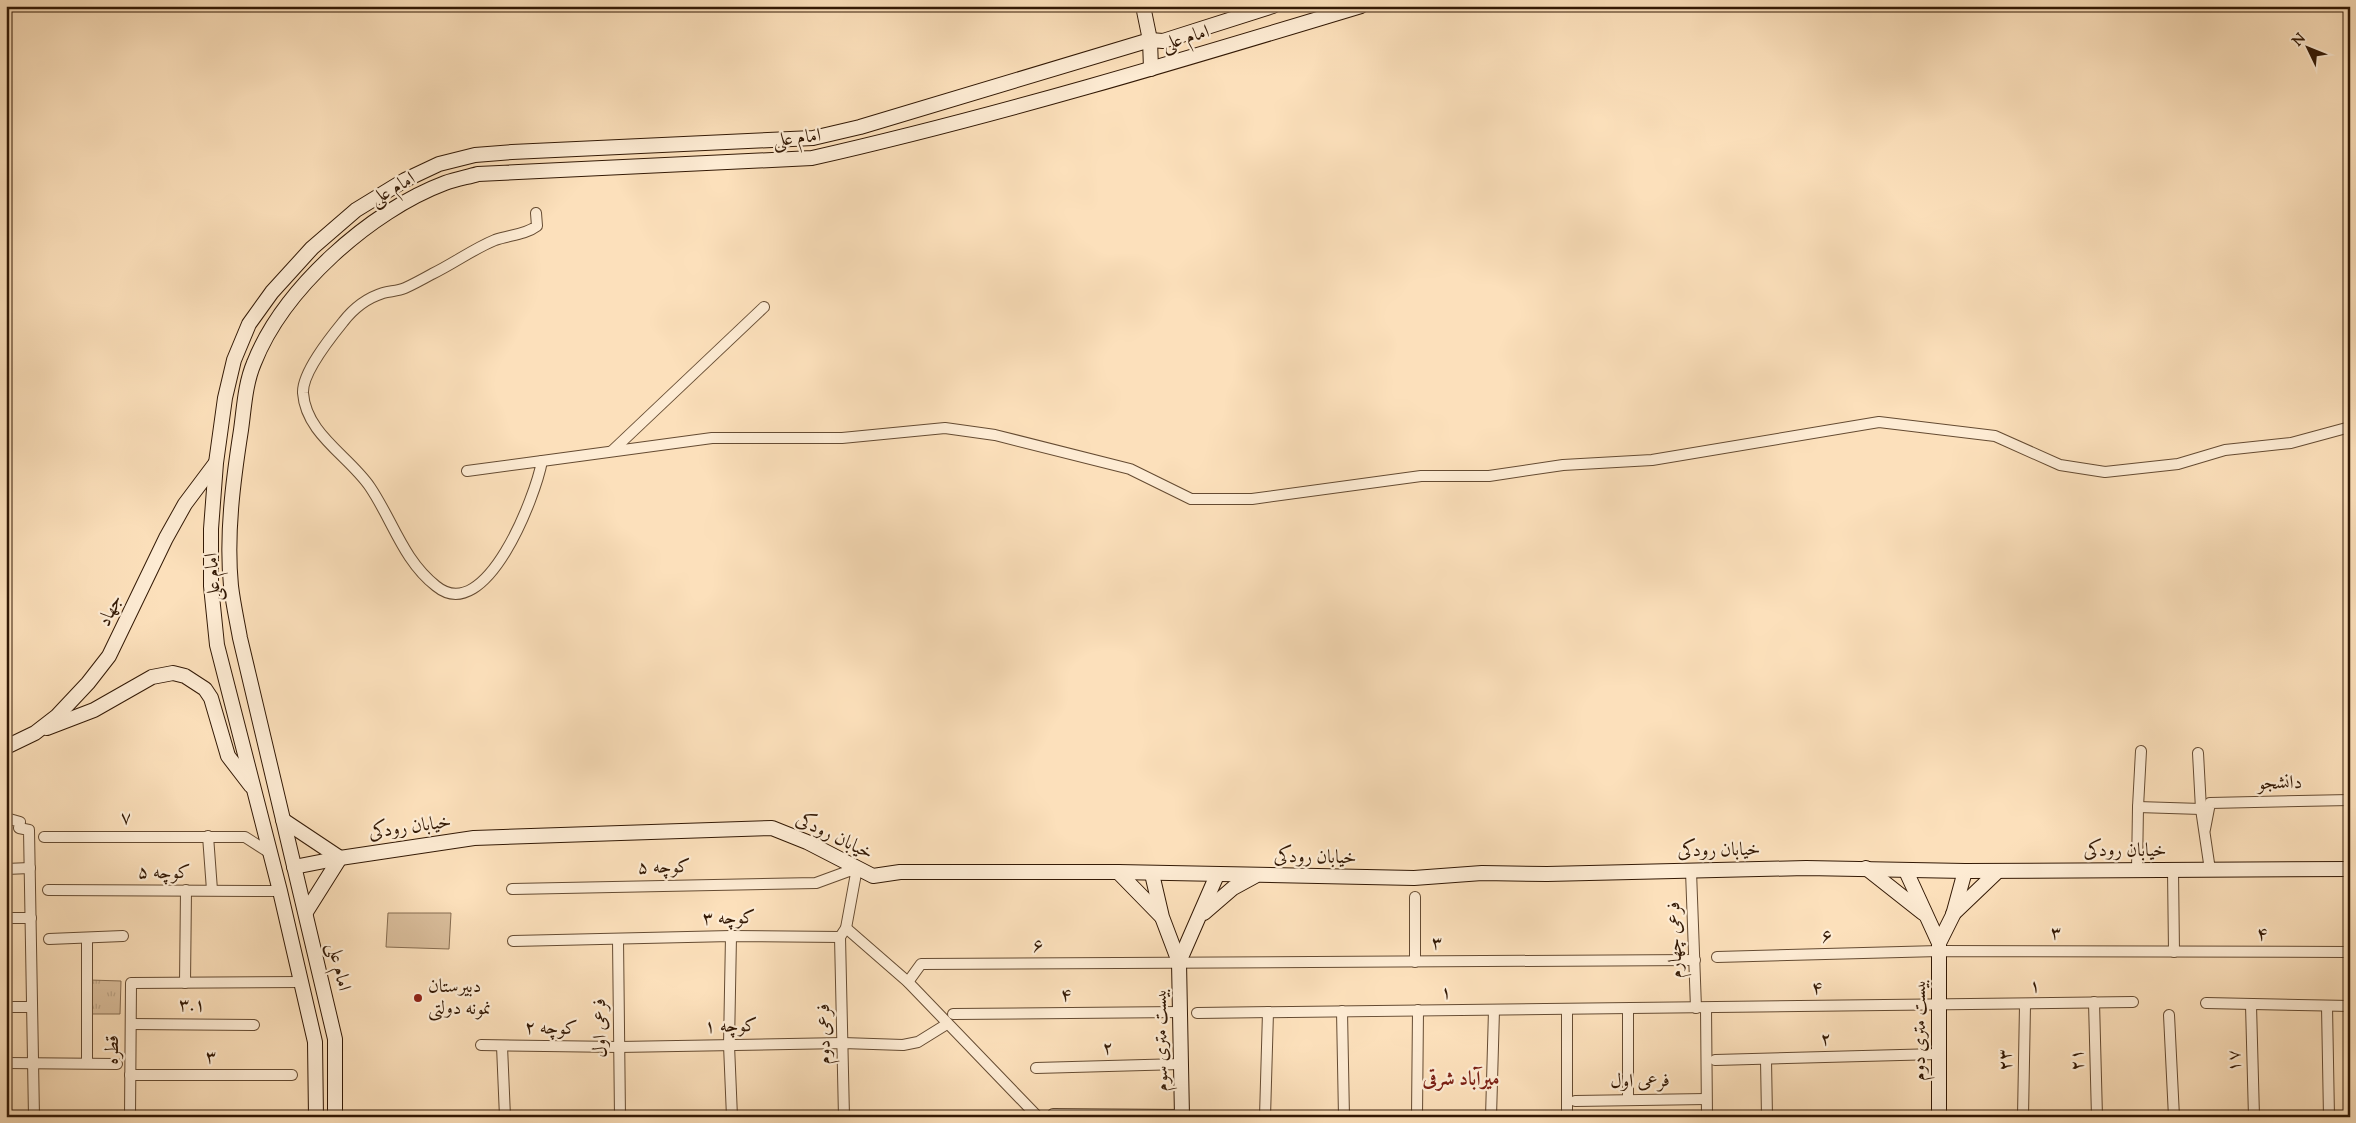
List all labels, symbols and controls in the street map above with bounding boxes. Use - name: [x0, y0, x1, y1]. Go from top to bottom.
- street label: امام علی: [1159, 19, 1213, 60]
- north arrow: [2284, 22, 2334, 72]
- text: N: [2289, 30, 2311, 51]
- street label: امام علی: [771, 123, 823, 156]
- street label: امام علی: [365, 166, 421, 215]
- street label: امام علی: [199, 552, 230, 602]
- street label: جهاد: [92, 590, 130, 632]
- street label: دانشجو: [2256, 770, 2302, 798]
- street label: ۷: [120, 805, 132, 833]
- street label: خیابان رودکی: [791, 807, 877, 867]
- street label: خیابان رودکی: [367, 809, 453, 847]
- street label: خیابان رودکی: [1677, 837, 1761, 865]
- street label: خیابان رودکی: [2084, 838, 2166, 865]
- street label: خیابان رودکی: [1273, 844, 1357, 872]
- street label: کوچه ۵: [637, 854, 691, 882]
- street label: کوچه ۵: [138, 860, 190, 887]
- street label: فرعی چهارم: [1661, 901, 1692, 979]
- street label: کوچه ۳: [702, 905, 756, 933]
- street label: ۳: [2050, 921, 2062, 948]
- street label: ۴: [2256, 921, 2268, 948]
- street label: ۶: [1821, 923, 1833, 951]
- street label: ۳: [1431, 931, 1443, 958]
- street label: ۶: [1032, 933, 1044, 960]
- street label: امام علی: [318, 940, 357, 994]
- street label: ۱: [2029, 973, 2041, 1001]
- place label: دبیرستان نمونه دولتی: [428, 974, 491, 1023]
- street label: ۴: [1811, 975, 1823, 1003]
- street label: بیست متری دوم: [1907, 979, 1935, 1081]
- street label: ۱: [1440, 980, 1452, 1007]
- street label: ۴: [1060, 982, 1072, 1010]
- street label: بیست متری سوم: [1148, 988, 1177, 1092]
- street label: ۳.۱: [178, 992, 206, 1020]
- marker: دبیرستان نمونه دولتی: [412, 992, 424, 1004]
- street label: فرعی اول: [587, 998, 615, 1058]
- street label: فرعی دوم: [811, 1003, 840, 1065]
- street label: کوچه ۱: [704, 1013, 758, 1041]
- street label: کوچه ۲: [524, 1015, 578, 1043]
- street label: ۲: [1820, 1026, 1832, 1054]
- street label: قطره: [100, 1035, 127, 1065]
- street label: ۲: [1102, 1035, 1114, 1063]
- street label: ۳: [205, 1045, 217, 1072]
- street label: ۲۳: [1993, 1049, 2020, 1071]
- street label: ۲۱: [2064, 1049, 2092, 1071]
- street label: ۱۷: [2221, 1049, 2249, 1073]
- district label: میرآباد شرقی: [1422, 1066, 1499, 1095]
- street label: فرعی اول: [1610, 1068, 1670, 1096]

